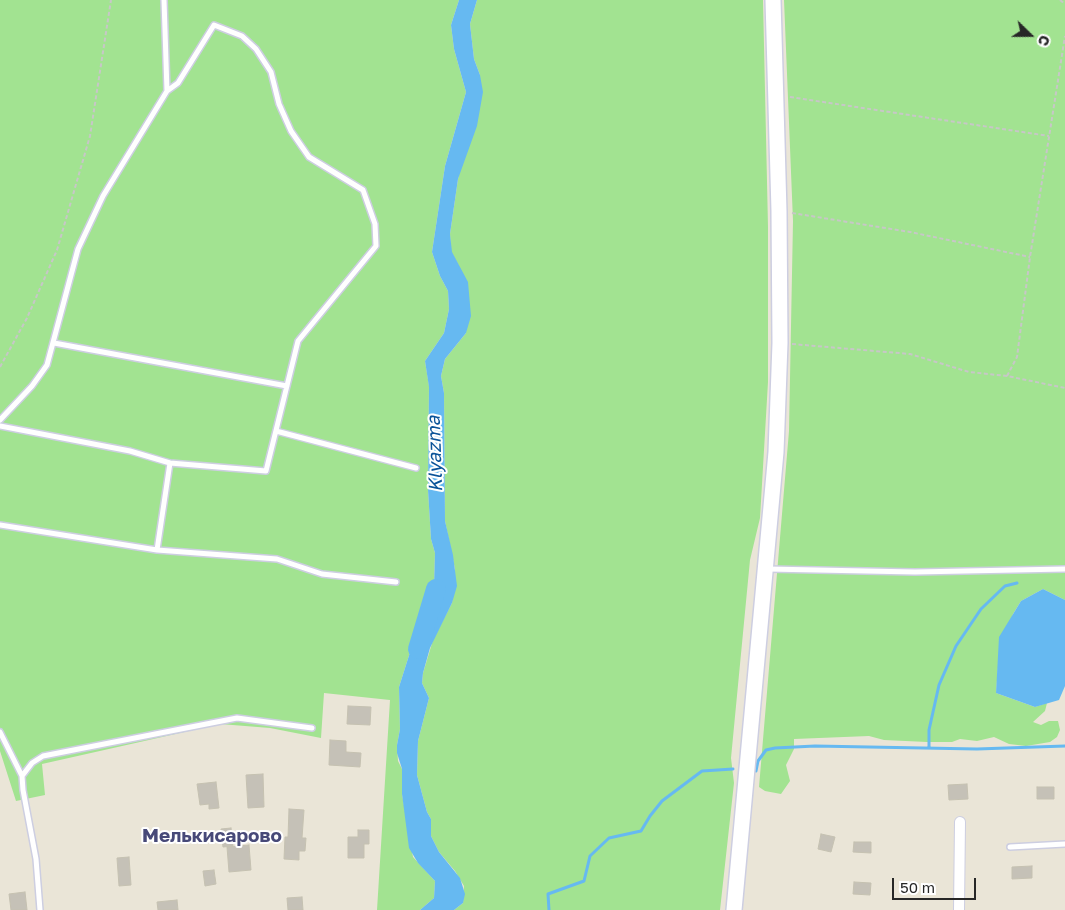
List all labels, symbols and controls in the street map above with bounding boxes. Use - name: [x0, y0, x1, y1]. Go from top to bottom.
- north arrow: [1005, 10, 1055, 60]
- text: С: [1035, 33, 1054, 49]
- water label: Klyazma: [422, 415, 448, 493]
- district label: Мелькисарово: [142, 825, 282, 847]
- scale bar: [895, 868, 979, 900]
- text: 50 m: [900, 878, 935, 896]

